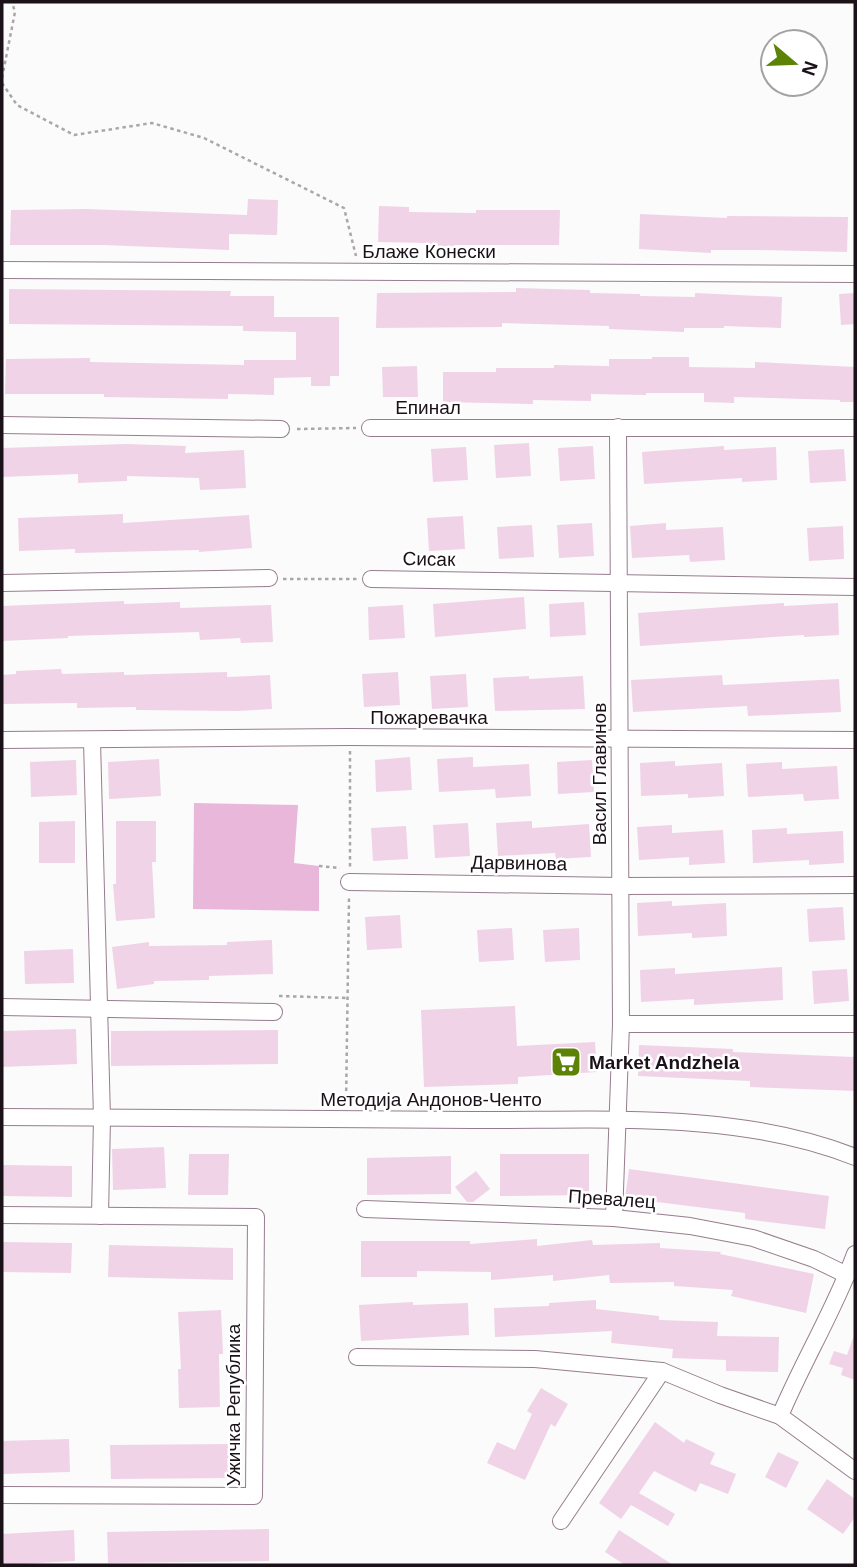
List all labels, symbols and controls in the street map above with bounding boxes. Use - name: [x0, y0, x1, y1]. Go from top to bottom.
- north arrow: [759, 28, 829, 98]
- text: N: [797, 58, 822, 78]
- street label: Блаже Конески: [362, 241, 496, 262]
- street label: Епинал: [395, 397, 461, 418]
- street label: Сисак: [402, 548, 456, 570]
- street label: Васил Главинов: [589, 703, 610, 845]
- street label: Пожаревачка: [370, 707, 488, 728]
- street label: Дарвинова: [471, 852, 568, 874]
- supermarket icon: Market Andzhela: [549, 1045, 583, 1079]
- place label: Market Andzhela: [589, 1052, 740, 1073]
- street label: Методија Андонов-Ченто: [320, 1089, 542, 1110]
- street label: Превалец: [567, 1185, 657, 1213]
- street label: Ужичка Република: [223, 1323, 244, 1486]

